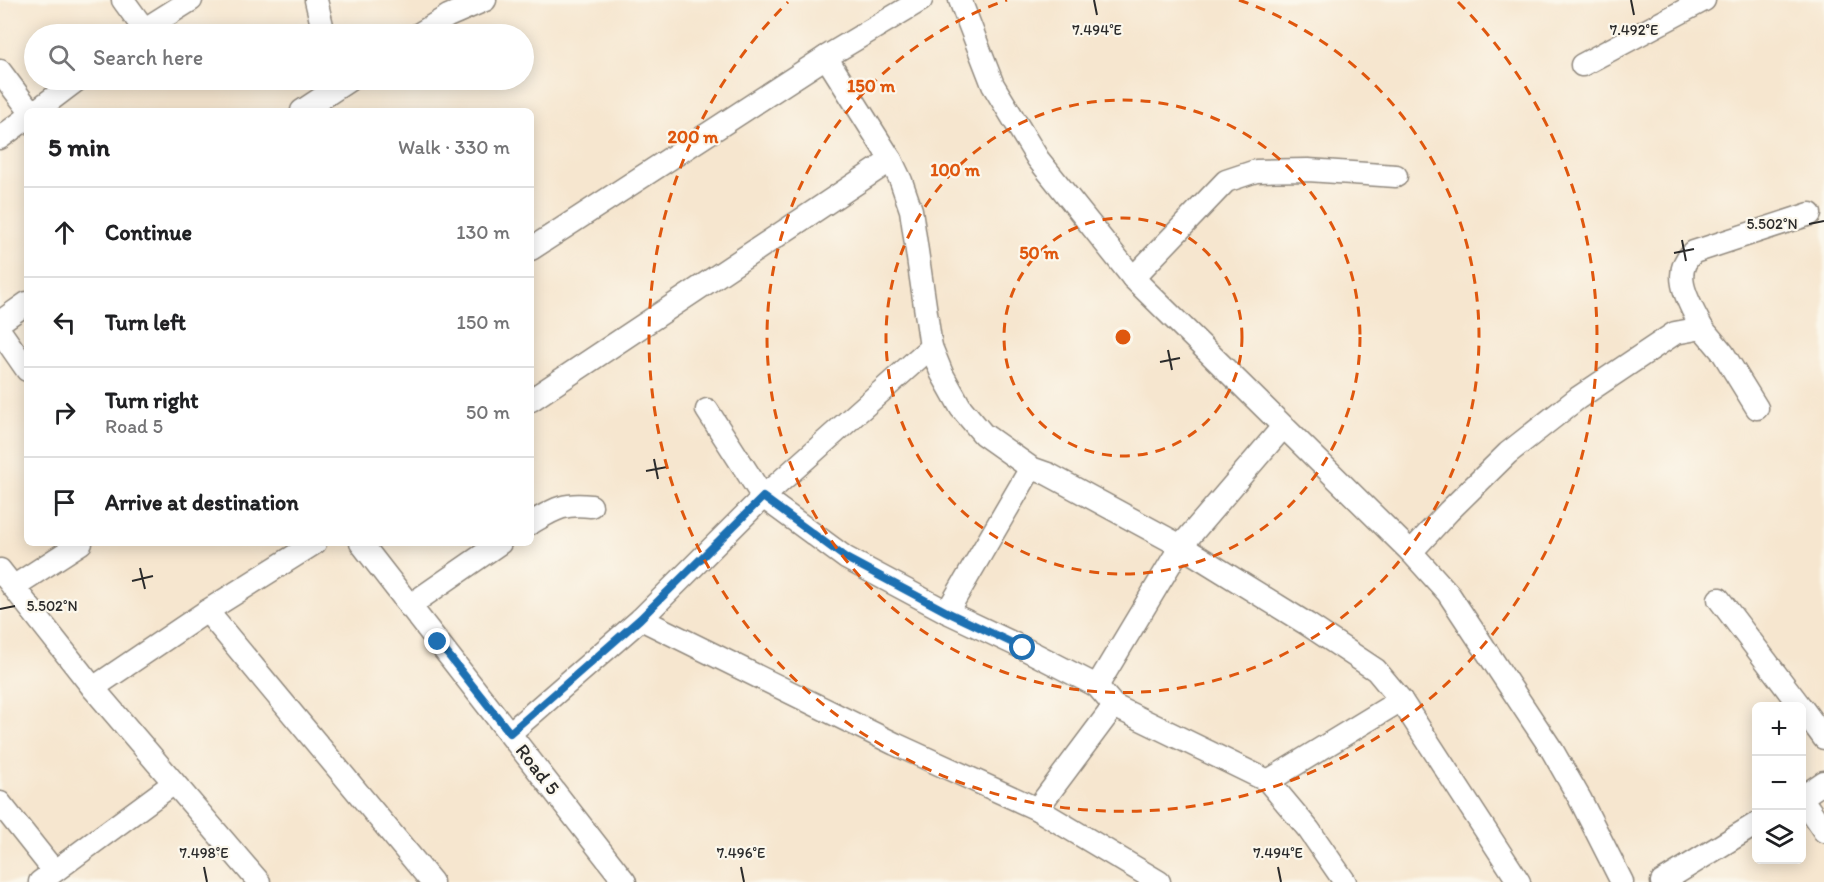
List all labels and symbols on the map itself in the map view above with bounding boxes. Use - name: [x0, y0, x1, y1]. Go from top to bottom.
- text: 7.494°E: [1072, 21, 1122, 39]
- text: 7.492°E: [1610, 21, 1658, 39]
- text: 150 m: [847, 75, 896, 97]
- text: 200 m: [668, 126, 719, 148]
- text: 100 m: [930, 159, 981, 181]
- text: 5.502°N: [1746, 215, 1798, 233]
- text: 50 m: [1019, 242, 1060, 264]
- centre of rings: [1113, 327, 1133, 347]
- text: 5.502°N: [26, 597, 78, 615]
- route end: [424, 628, 450, 654]
- route start: [1009, 634, 1035, 660]
- street label: Road 5: [511, 739, 565, 799]
- text: 7.498°E: [180, 844, 228, 862]
- text: 7.496°E: [717, 844, 765, 862]
- text: 7.494°E: [1253, 844, 1303, 862]

